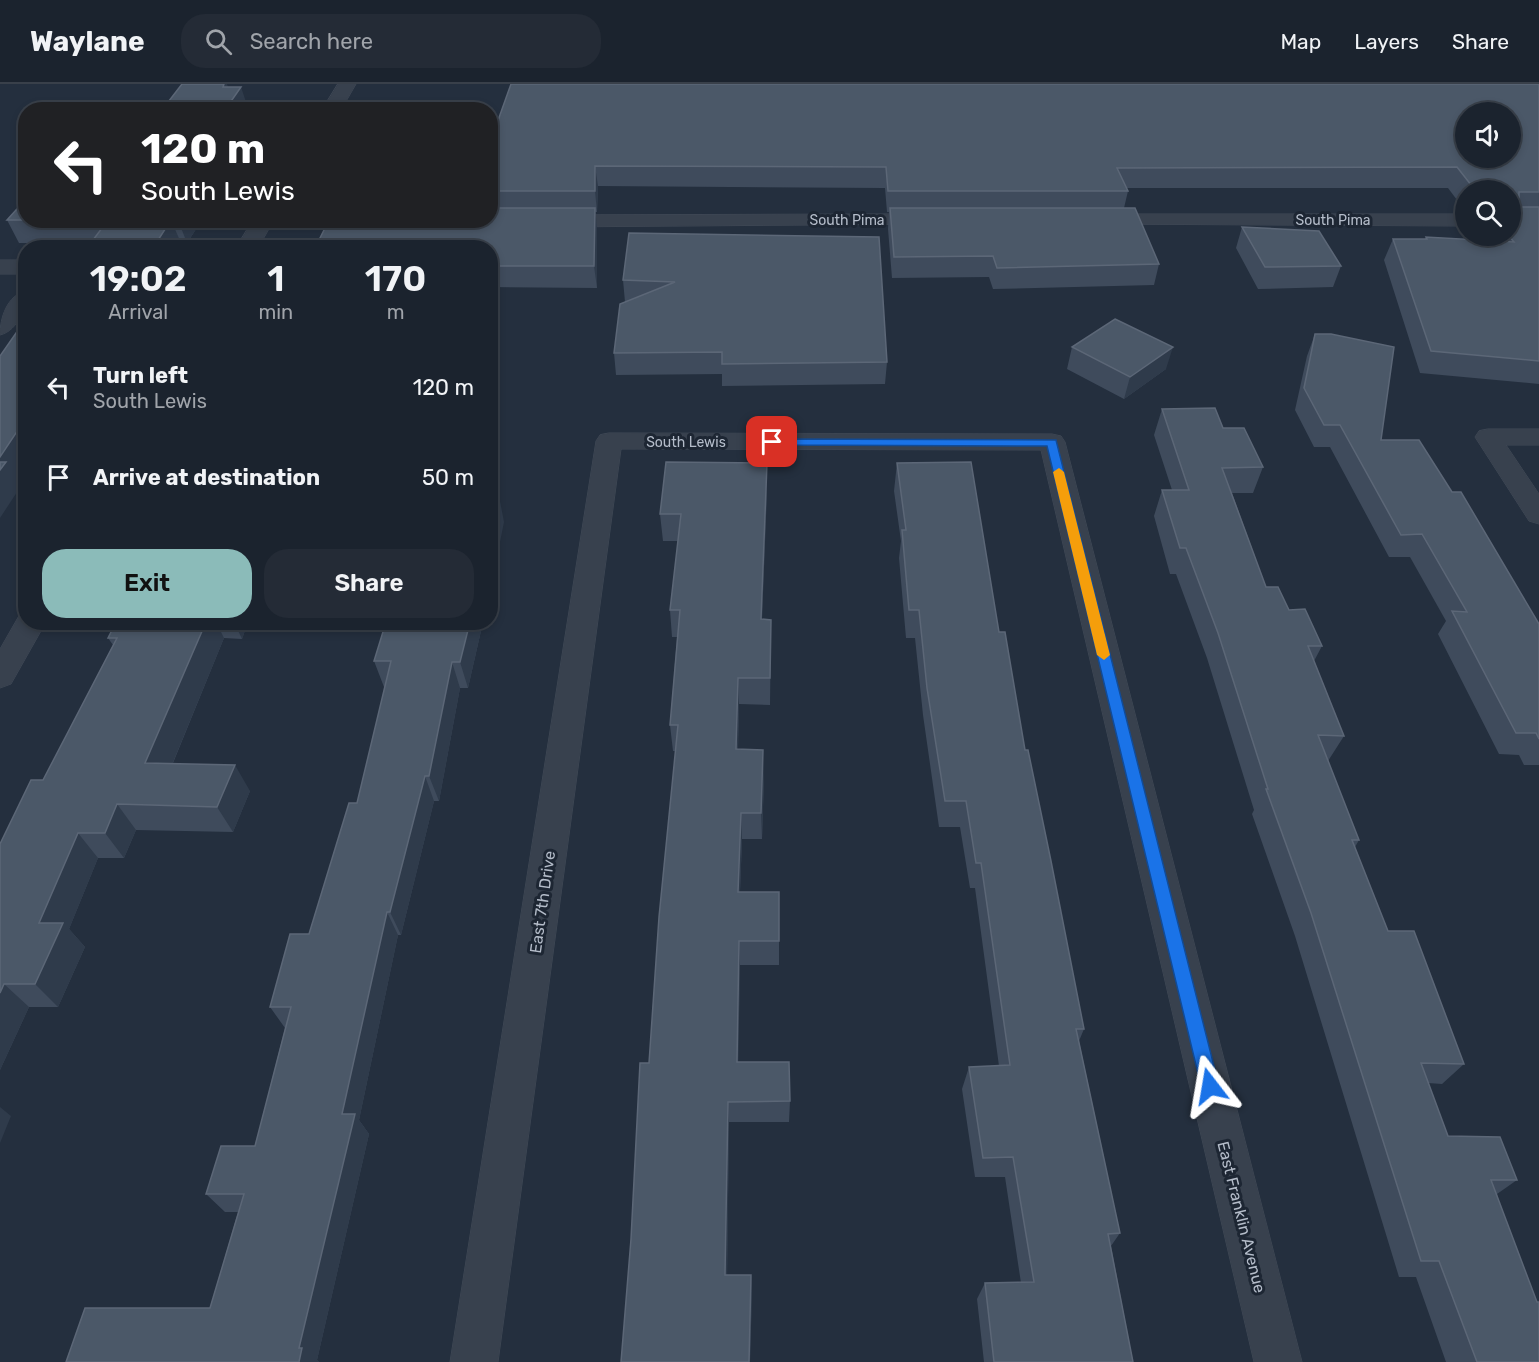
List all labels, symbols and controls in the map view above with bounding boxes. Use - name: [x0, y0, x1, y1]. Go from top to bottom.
- search box: [181, 14, 601, 68]
- text: Waylane: [30, 25, 145, 58]
- icon: search: [202, 25, 235, 58]
- text: Search here: [250, 28, 373, 55]
- text: Map: [1280, 29, 1321, 54]
- text: Layers: [1354, 29, 1419, 54]
- text: Share: [1452, 29, 1509, 54]
- map controls: [1455, 102, 1521, 246]
- button: sound: [1455, 102, 1521, 168]
- text: 120 m: [141, 124, 265, 174]
- icon: left: [42, 126, 120, 204]
- text: South Lewis: [141, 175, 295, 207]
- button: search: [1455, 180, 1521, 246]
- street label: South Pima: [809, 212, 885, 229]
- street label: South Pima: [1295, 212, 1371, 229]
- text: 19:02: [90, 257, 187, 300]
- text: 1: [267, 257, 284, 300]
- text: 170: [365, 257, 426, 300]
- text: Arrival: [108, 300, 168, 324]
- text: min: [258, 300, 293, 324]
- text: m: [387, 300, 404, 324]
- text: Turn left: [93, 362, 188, 389]
- icon: left: [42, 371, 75, 404]
- text: 120 m: [413, 374, 474, 401]
- text: South Lewis: [93, 389, 207, 413]
- pin: [746, 416, 797, 467]
- icon: arrive: [755, 425, 788, 458]
- street label: South Lewis: [646, 434, 726, 451]
- icon: arrive: [42, 461, 75, 494]
- text: Arrive at destination: [93, 464, 320, 491]
- text: 50 m: [422, 464, 474, 491]
- button: Exit: [42, 549, 252, 618]
- button: Share: [264, 549, 474, 618]
- street label: East 7th Drive: [526, 849, 559, 955]
- position arrow: [1178, 1054, 1242, 1118]
- street label: East Franklin Avenue: [1213, 1139, 1270, 1295]

